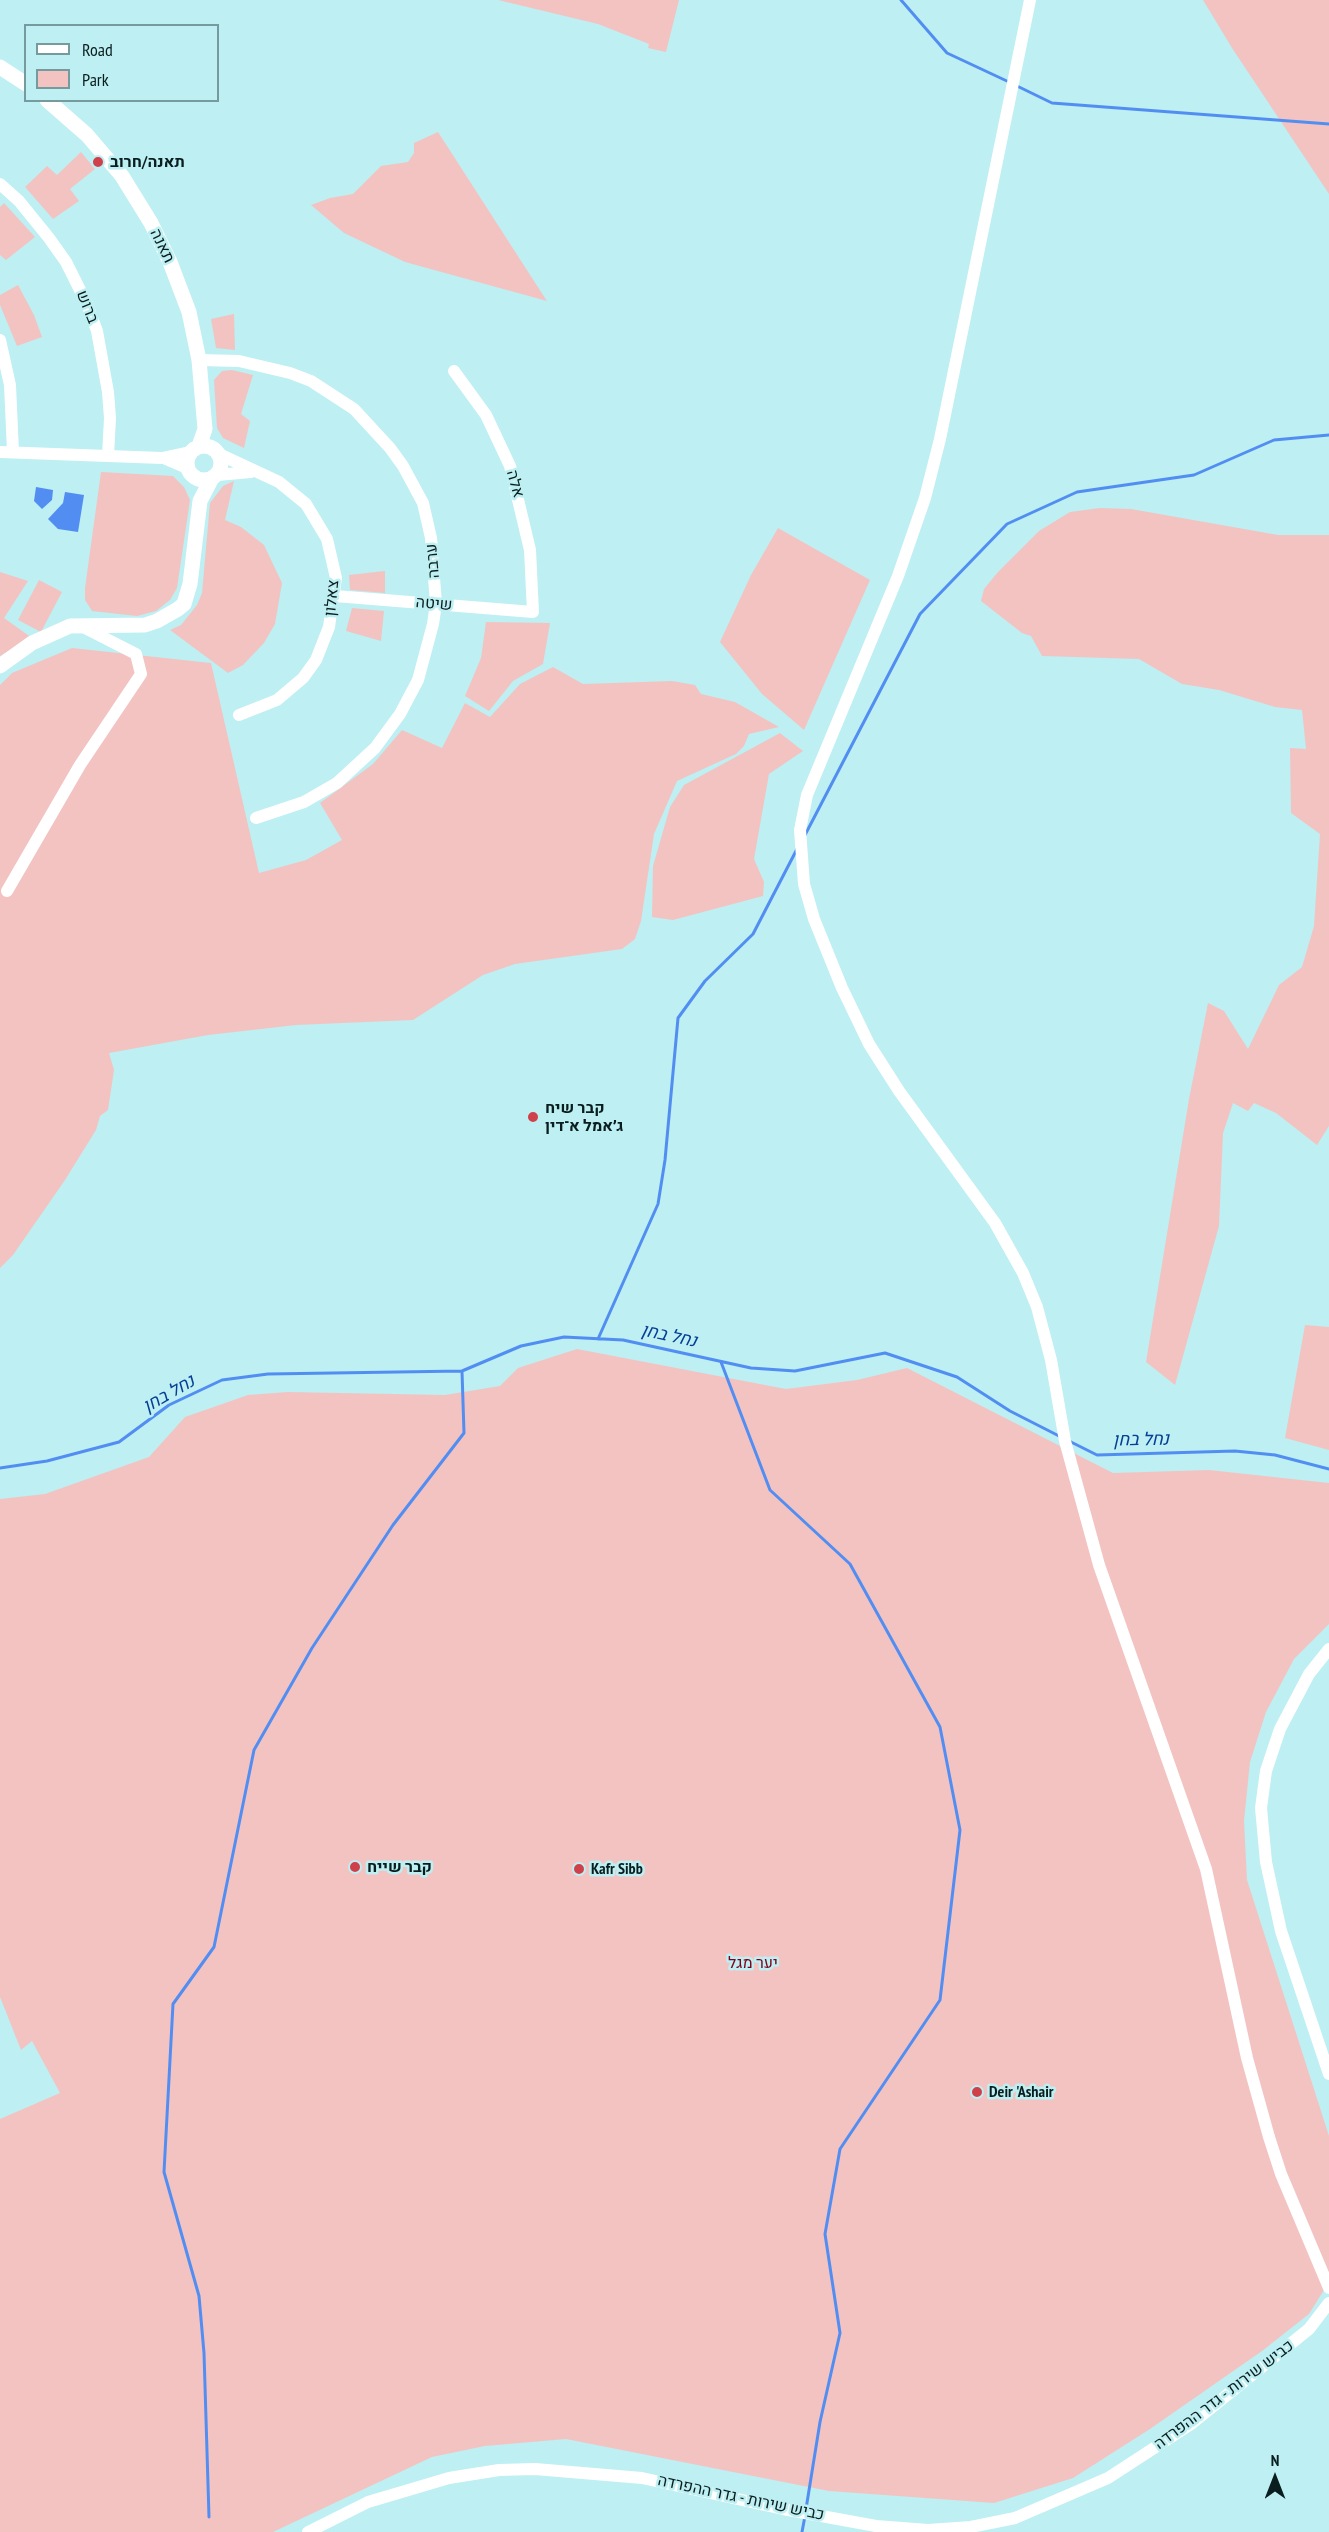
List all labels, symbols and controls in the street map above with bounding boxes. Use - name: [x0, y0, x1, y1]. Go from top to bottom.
- legend: [24, 24, 219, 102]
- text: Road: [82, 38, 113, 61]
- text: Park: [82, 68, 109, 91]
- place label: תאנה/חרוב: [110, 152, 185, 172]
- marker: תאנה/חרוב: [91, 155, 105, 169]
- street label: תאנה: [146, 226, 178, 266]
- street label: ברוש: [72, 288, 102, 326]
- street label: אלה: [502, 468, 528, 500]
- street label: ערבה: [422, 543, 444, 579]
- street label: צאלון: [321, 579, 343, 617]
- street label: שיטה: [415, 593, 453, 615]
- place label: קבר שיח ג׳אמל א־דין: [545, 1098, 624, 1136]
- marker: קבר שיח ג׳אמל א־דין: [526, 1110, 540, 1124]
- water label: נחל בחן: [639, 1320, 699, 1352]
- water label: נחל בחן: [139, 1371, 199, 1417]
- water label: נחל בחן: [1113, 1429, 1169, 1451]
- place label: קבר שייח: [367, 1857, 432, 1877]
- place label: Kafr Sibb: [591, 1859, 643, 1879]
- marker: קבר שייח: [348, 1860, 362, 1874]
- marker: Kafr Sibb: [572, 1862, 586, 1876]
- park label: יער מגל: [728, 1953, 778, 1973]
- place label: Deir 'Ashair: [989, 2082, 1053, 2102]
- marker: Deir 'Ashair: [970, 2085, 984, 2099]
- street label: כביש שירות - גדר ההפרדה: [1150, 2336, 1298, 2454]
- north arrow: [1245, 2448, 1305, 2508]
- text: N: [1271, 2450, 1279, 2470]
- street label: כביש שירות - גדר ההפרדה: [656, 2471, 826, 2525]

